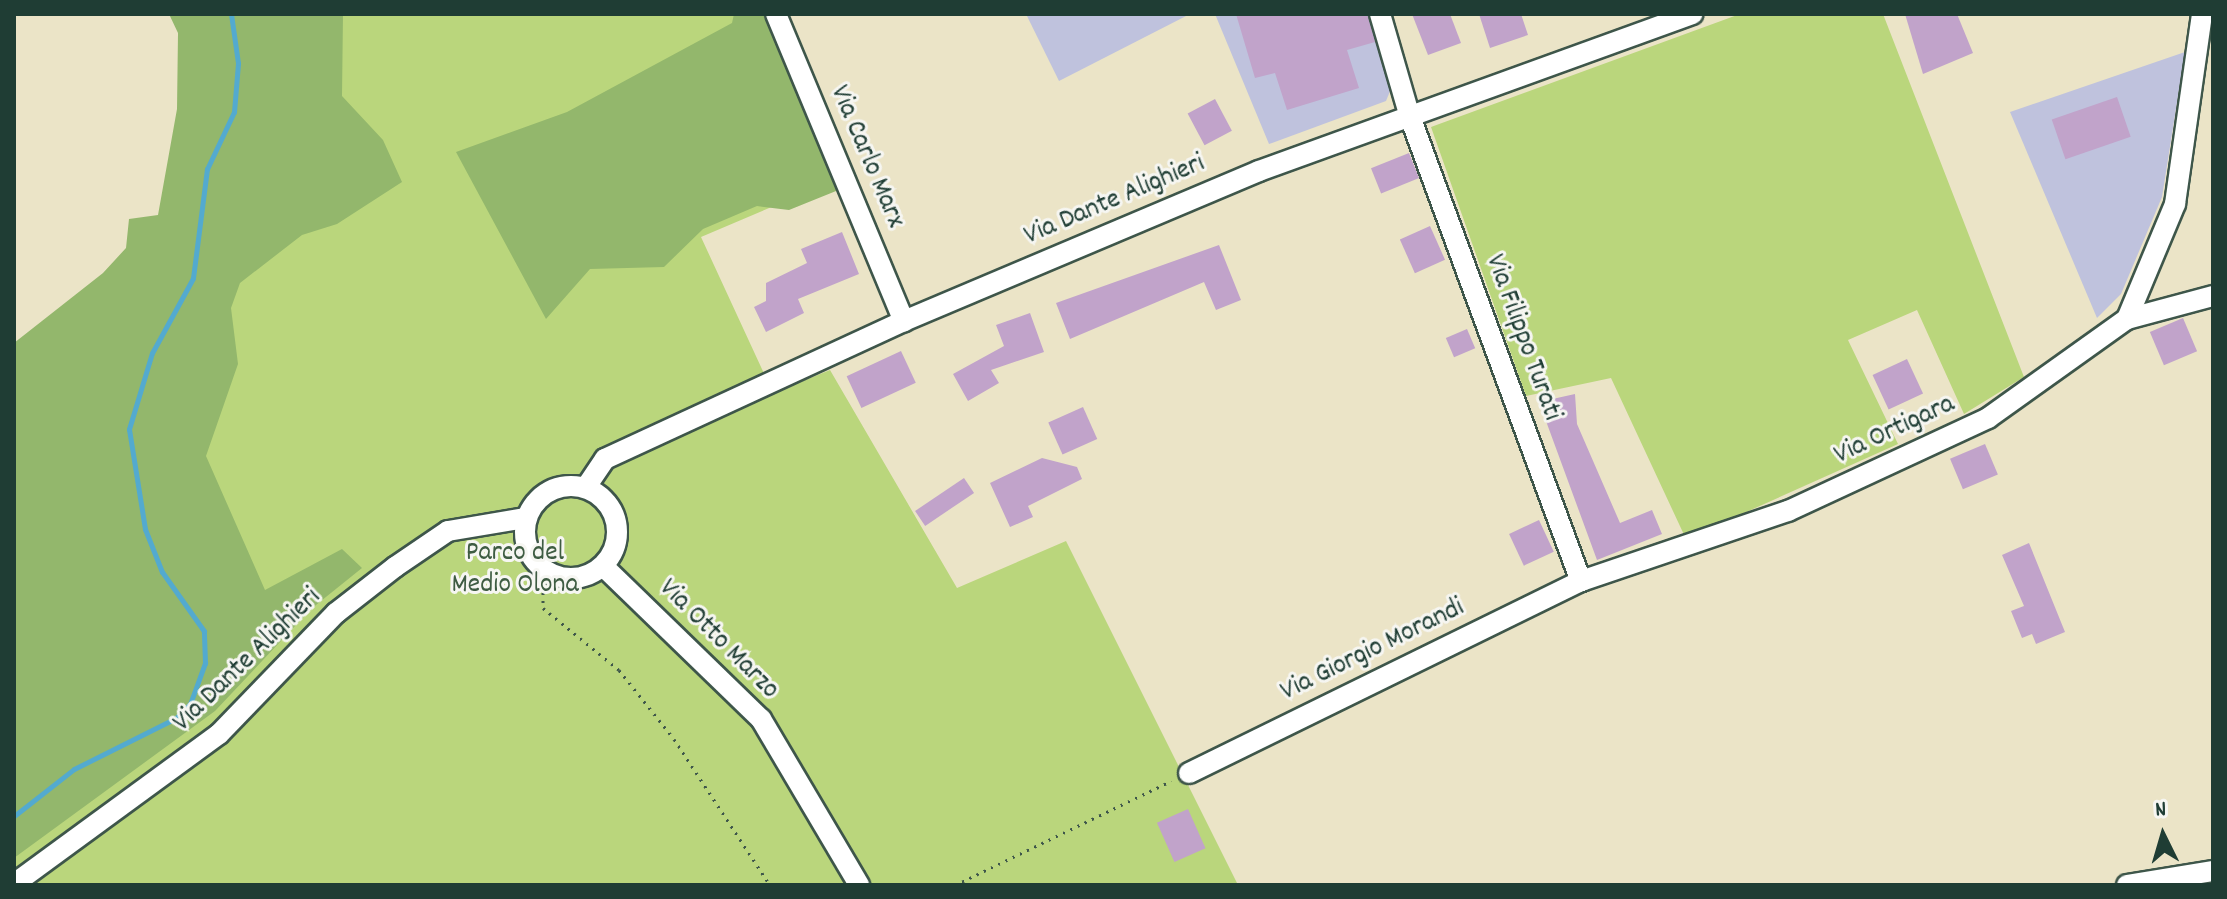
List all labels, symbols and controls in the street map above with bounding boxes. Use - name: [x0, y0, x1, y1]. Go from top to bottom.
- street label: Via Carlo Marx: [821, 81, 911, 233]
- street label: Via Dante Alighieri: [1020, 148, 1210, 254]
- street label: Via Filippo Turati: [1476, 250, 1568, 426]
- street label: Via Ortigara: [1829, 389, 1961, 473]
- park label: Parco del Medio Olona: [451, 537, 579, 603]
- street label: Via Otto Marzo: [651, 573, 785, 707]
- street label: Via Dante Alighieri: [167, 582, 329, 740]
- street label: Via Giorgio Morandi: [1276, 592, 1470, 710]
- north arrow: [2123, 795, 2203, 875]
- text: N: [2154, 795, 2168, 827]

